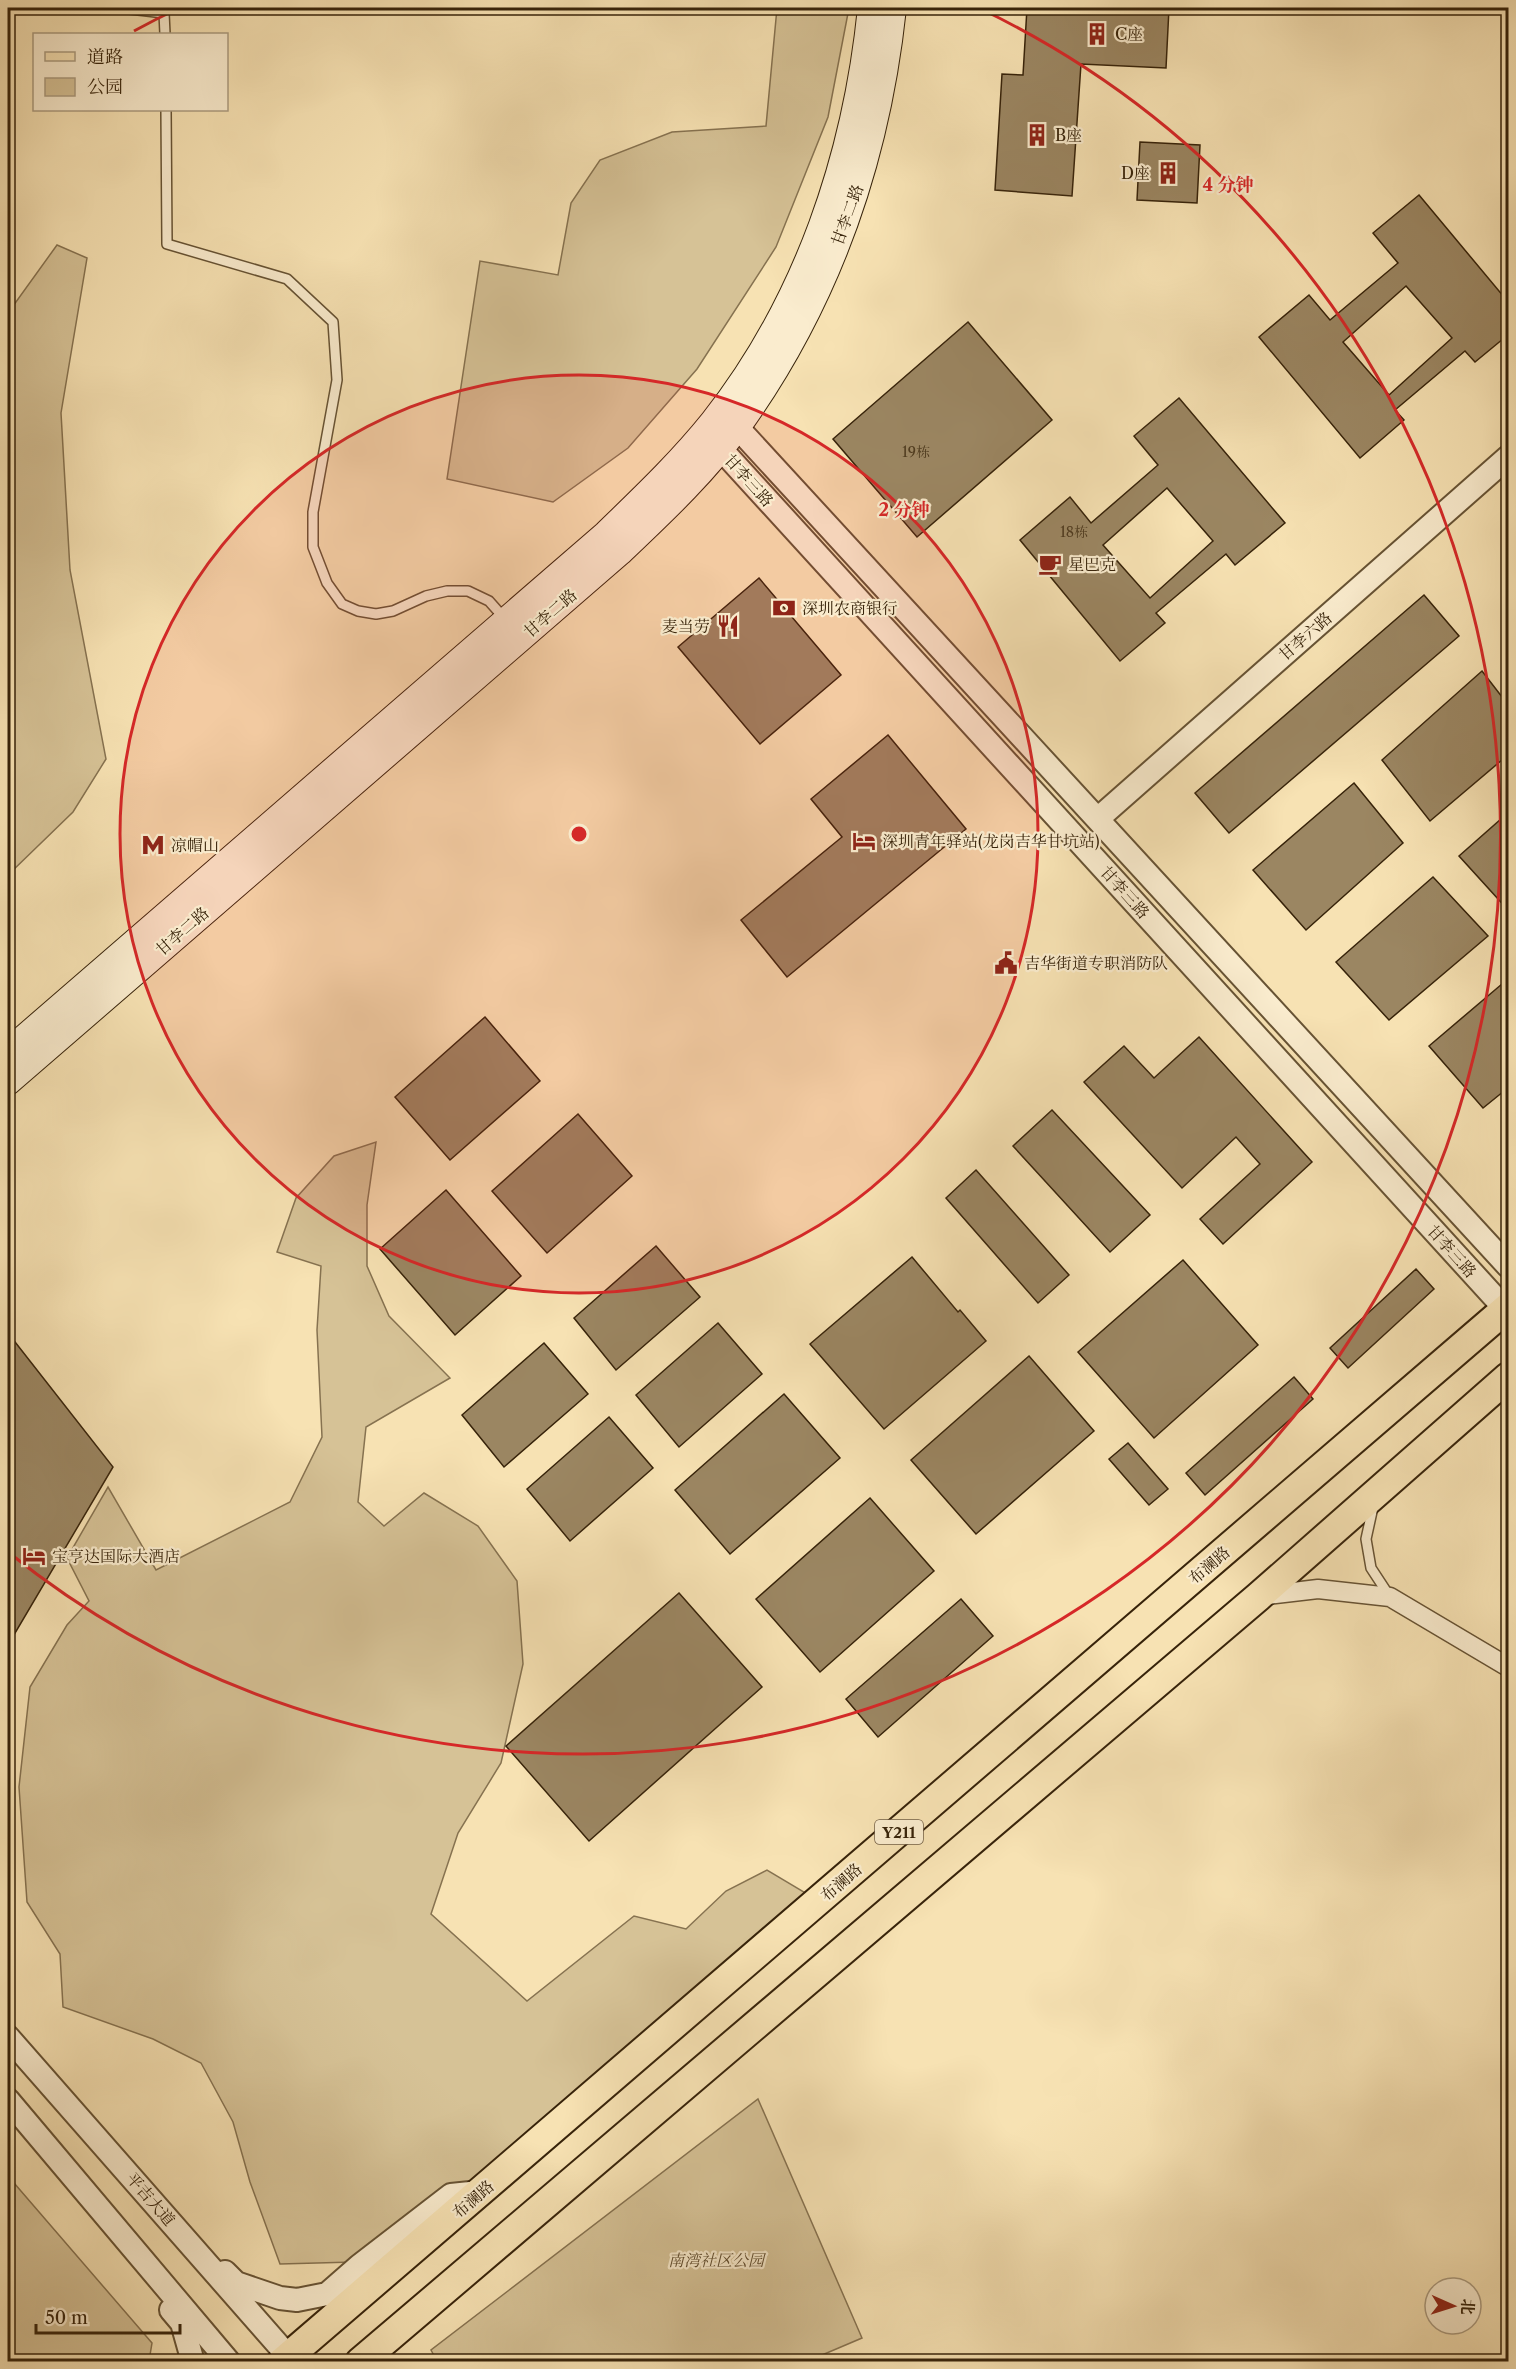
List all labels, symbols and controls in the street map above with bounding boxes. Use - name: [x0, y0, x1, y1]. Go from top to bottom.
- building icon: C座: [1084, 21, 1110, 47]
- place label: C座: [1115, 24, 1143, 44]
- legend: [33, 33, 228, 111]
- text: 道路: [87, 46, 123, 68]
- text: 公园: [87, 76, 123, 98]
- building icon: B座: [1024, 122, 1050, 148]
- place label: B座: [1055, 125, 1082, 145]
- building icon: D座: [1155, 160, 1181, 186]
- place label: D座: [1121, 163, 1150, 183]
- text: 4 分钟: [1202, 174, 1254, 196]
- street label: 甘李二路: [827, 182, 867, 248]
- house number: 19栋: [902, 443, 930, 461]
- street label: 甘李三路: [720, 450, 778, 510]
- text: 2 分钟: [878, 499, 930, 521]
- house number: 18栋: [1060, 523, 1088, 541]
- cafe icon: 星巴克: [1037, 551, 1063, 577]
- place label: 星巴克: [1068, 554, 1116, 574]
- street label: 甘李二路: [519, 584, 581, 642]
- bank icon: 深圳农商银行: [771, 595, 797, 621]
- place label: 深圳农商银行: [802, 598, 898, 618]
- street label: 甘李六路: [1274, 607, 1336, 665]
- restaurant icon: 麦当劳: [715, 613, 741, 639]
- place label: 麦当劳: [662, 616, 710, 636]
- centre of rings: [569, 824, 589, 844]
- hotel icon: 深圳青年驿站(龙岗吉华甘坑站): [851, 828, 877, 854]
- place label: 深圳青年驿站(龙岗吉华甘坑站): [882, 831, 1100, 851]
- metro station icon: 凉帽山: [140, 832, 166, 858]
- place label: 凉帽山: [171, 835, 219, 855]
- street label: 甘李三路: [1096, 862, 1154, 922]
- street label: 甘李二路: [151, 902, 213, 960]
- public building icon: 吉华街道专职消防队: [993, 950, 1019, 976]
- place label: 吉华街道专职消防队: [1024, 953, 1168, 973]
- street label: 甘李三路: [1423, 1221, 1481, 1281]
- street label: 布澜路: [1184, 1542, 1234, 1588]
- hotel icon: 宝亨达国际大酒店: [21, 1543, 47, 1569]
- place label: 宝亨达国际大酒店: [52, 1546, 180, 1566]
- road number: Y211: [875, 1820, 923, 1844]
- street label: 布澜路: [816, 1859, 866, 1905]
- street label: 平吉大道: [122, 2168, 180, 2230]
- street label: 布澜路: [448, 2176, 498, 2222]
- park label: 南湾社区公园: [668, 2250, 767, 2270]
- north arrow: [1423, 2276, 1483, 2336]
- scale bar: [36, 2297, 180, 2335]
- text: 北: [1458, 2298, 1478, 2315]
- text: 50 m: [45, 2307, 88, 2329]

